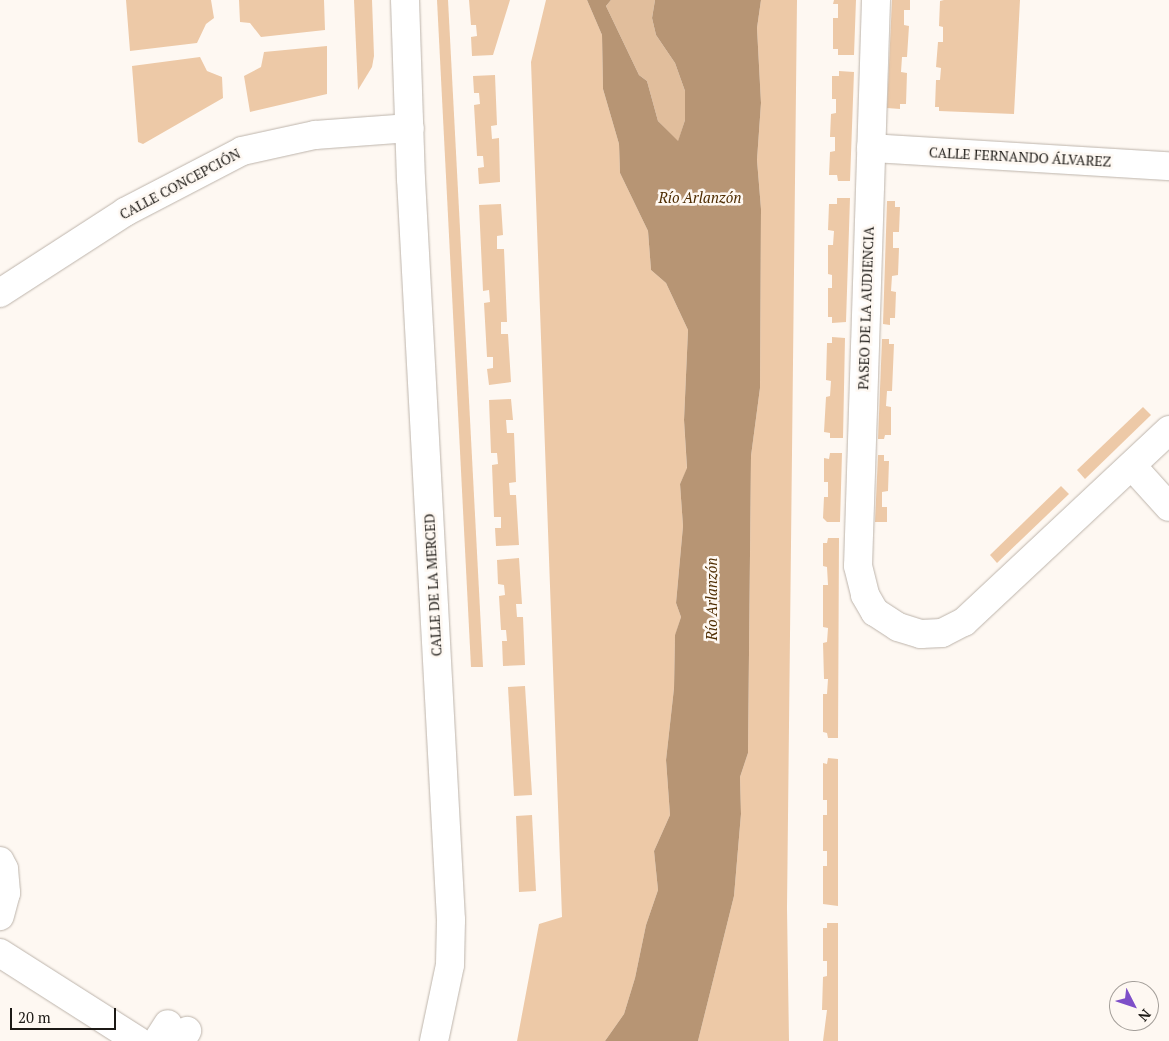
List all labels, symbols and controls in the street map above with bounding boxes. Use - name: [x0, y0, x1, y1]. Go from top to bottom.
- street label: CALLE FERNANDO ÁLVAREZ: [928, 144, 1112, 170]
- street label: CALLE CONCEPCIÓN: [117, 145, 243, 223]
- water label: Río Arlanzón: [658, 189, 742, 207]
- street label: PASEO DE LA AUDIENCIA: [855, 226, 877, 390]
- street label: CALLE DE LA MERCED: [421, 513, 445, 657]
- water label: Río Arlanzón: [703, 557, 721, 641]
- north arrow: [1109, 981, 1159, 1031]
- scale bar: [12, 998, 119, 1030]
- text: N: [1134, 1005, 1156, 1026]
- text: 20 m: [18, 1007, 51, 1027]

